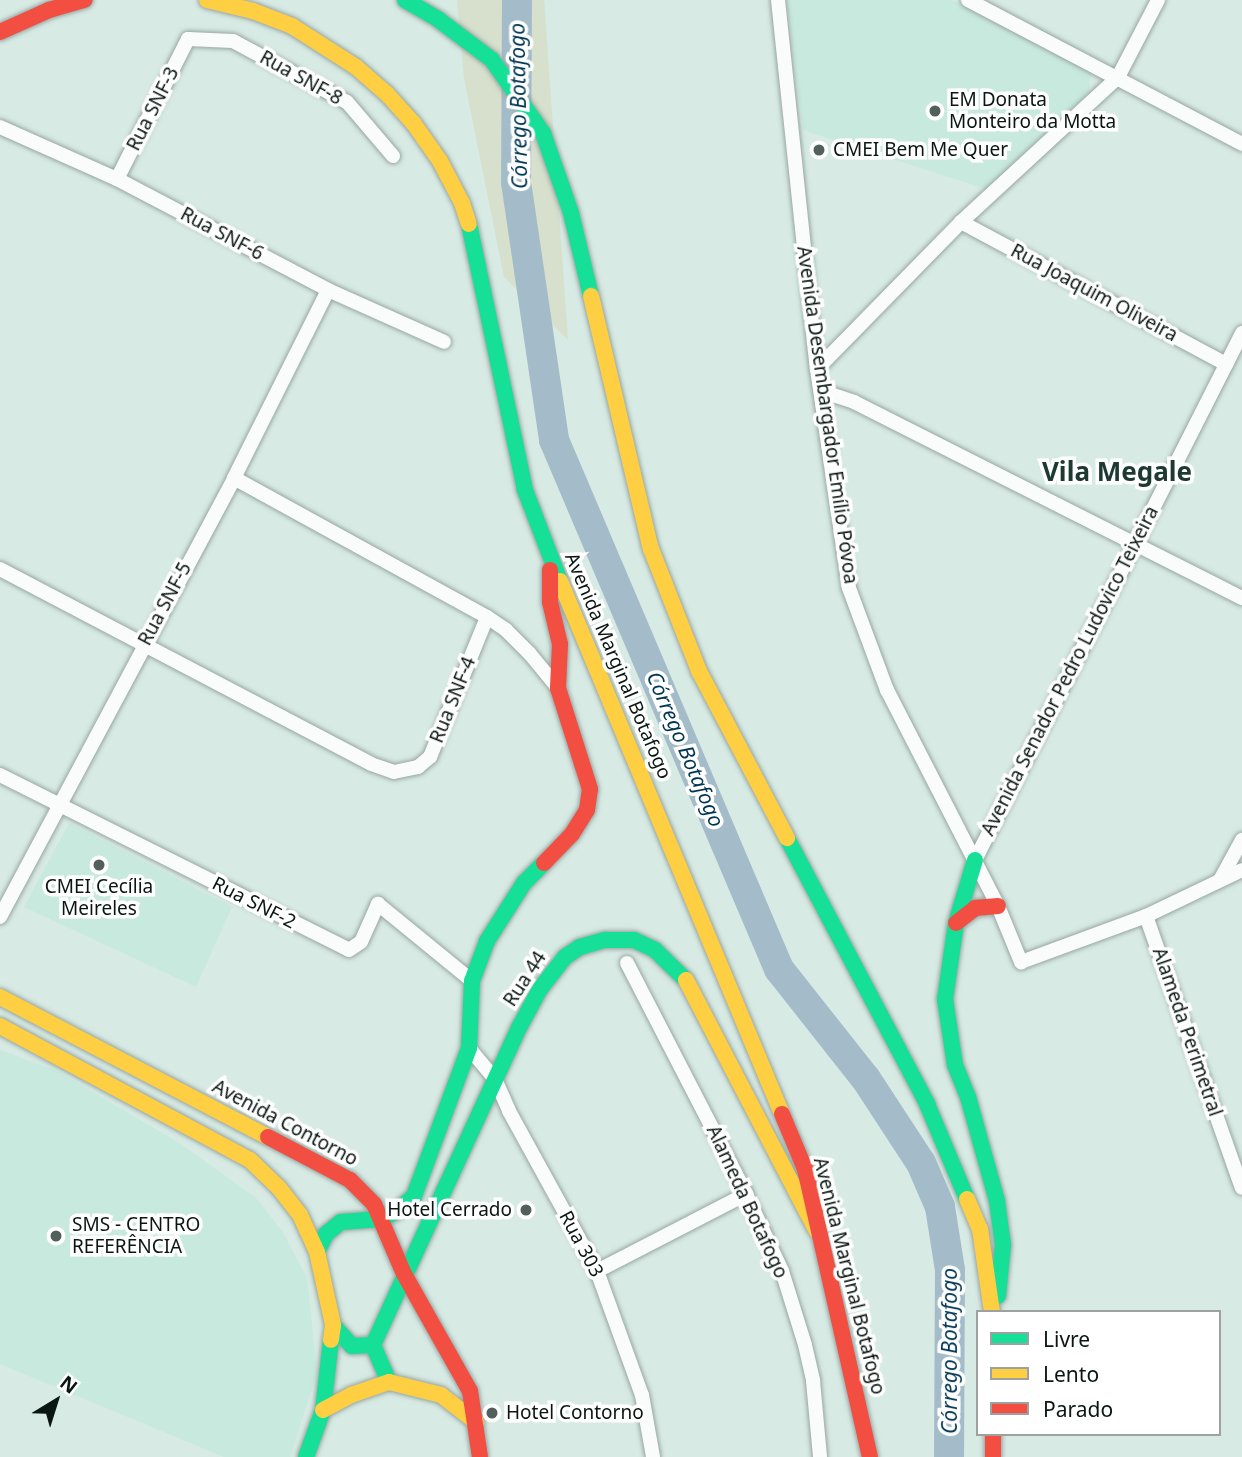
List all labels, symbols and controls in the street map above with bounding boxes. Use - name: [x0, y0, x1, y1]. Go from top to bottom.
- water label: Córrego Botafogo: [504, 23, 532, 189]
- street label: Rua SNF-8: [256, 46, 346, 110]
- street label: Rua SNF-3: [122, 63, 184, 155]
- place label: EM Donata Monteiro da Motta: [949, 89, 1116, 133]
- marker: EM Donata Monteiro da Motta: [927, 103, 943, 119]
- place label: CMEI Bem Me Quer: [833, 139, 1008, 161]
- marker: CMEI Bem Me Quer: [811, 142, 827, 158]
- street label: Rua SNF-6: [177, 203, 267, 265]
- street label: Rua Joaquim Oliveira: [1007, 239, 1181, 347]
- street label: Avenida Desembargador Emílio Póvoa: [792, 245, 862, 585]
- district label: Vila Megale: [1042, 456, 1192, 488]
- street label: Avenida Senador Pedro Ludovico Teixeira: [977, 502, 1163, 840]
- street label: Avenida Marginal Botafogo: [560, 550, 676, 782]
- street label: Rua SNF-5: [134, 559, 196, 649]
- street label: Rua SNF-4: [425, 654, 481, 746]
- water label: Córrego Botafogo: [642, 668, 730, 830]
- marker: CMEI Cecília Meireles: [91, 857, 107, 873]
- street label: Rua SNF-2: [208, 872, 300, 934]
- place label: CMEI Cecília Meireles: [45, 876, 153, 920]
- street label: Alameda Perimetral: [1147, 945, 1227, 1119]
- street label: Rua 44: [499, 947, 551, 1011]
- street label: Avenida Contorno: [209, 1075, 361, 1171]
- street label: Alameda Botafogo: [702, 1122, 792, 1282]
- street label: Avenida Marginal Botafogo: [808, 1155, 890, 1397]
- place label: Hotel Cerrado: [387, 1199, 512, 1221]
- marker: Hotel Cerrado: [518, 1202, 534, 1218]
- street label: Rua 303: [554, 1207, 608, 1281]
- place label: SMS - CENTRO REFERÊNCIA: [72, 1214, 200, 1258]
- marker: SMS - CENTRO REFERÊNCIA: [46, 1226, 66, 1246]
- water label: Córrego Botafogo: [936, 1268, 962, 1434]
- legend: [976, 1310, 1221, 1436]
- text: Livre: [1043, 1325, 1090, 1353]
- text: Lento: [1043, 1360, 1099, 1388]
- north arrow: [21, 1366, 91, 1436]
- text: N: [55, 1369, 83, 1399]
- text: Parado: [1043, 1395, 1113, 1423]
- place label: Hotel Contorno: [506, 1402, 644, 1424]
- marker: Hotel Contorno: [484, 1405, 500, 1421]

